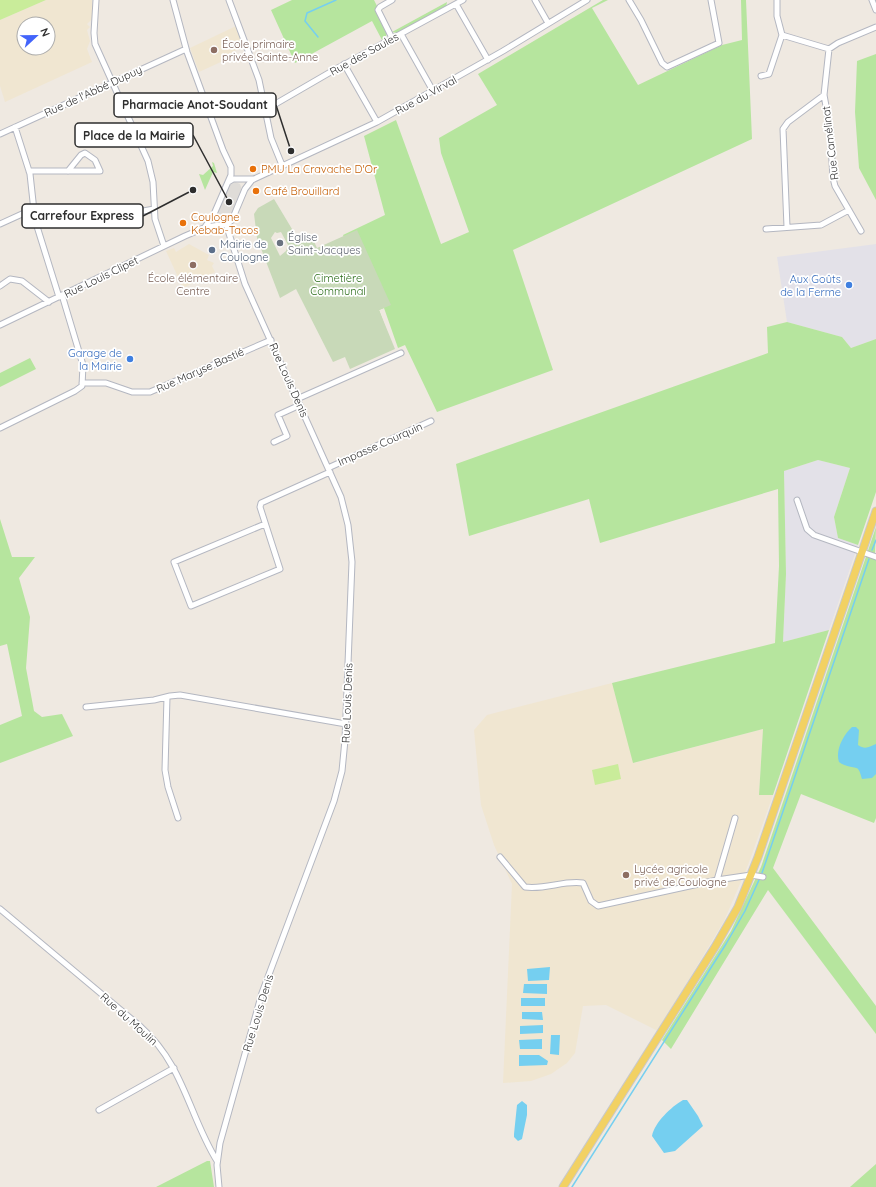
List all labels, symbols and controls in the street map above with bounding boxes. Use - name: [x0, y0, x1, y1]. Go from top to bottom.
- north arrow: [16, 16, 56, 56]
- text: N: [37, 26, 53, 39]
- street label: Rue des Saules: [327, 29, 401, 79]
- place label: École primaire privée Sainte-Anne: [222, 37, 318, 64]
- marker: École primaire privée Sainte-Anne: [209, 45, 219, 55]
- street label: Rue de l'Abbé Dupuy: [42, 62, 144, 120]
- street label: Rue du Virval: [393, 72, 459, 118]
- callout: Pharmacie Anot-Soudant: [114, 93, 276, 117]
- text: Pharmacie Anot-Soudant: [122, 97, 268, 112]
- street label: Rue Camélinat: [818, 105, 841, 181]
- callout: Place de la Mairie: [75, 123, 193, 147]
- text: Place de la Mairie: [83, 128, 185, 143]
- place label: PMU La Cravache D'Or: [261, 162, 378, 176]
- marker: PMU La Cravache D'Or: [248, 164, 258, 174]
- place label: Café Brouillard: [264, 184, 339, 198]
- marker: Café Brouillard: [251, 186, 261, 196]
- callout: Carrefour Express: [22, 204, 143, 228]
- text: Carrefour Express: [30, 208, 134, 223]
- place label: Coulogne Kebab-Tacos: [191, 210, 258, 237]
- marker: Coulogne Kebab-Tacos: [178, 218, 188, 228]
- place label: Église Saint-Jacques: [288, 230, 361, 257]
- place label: Mairie de Coulogne: [220, 237, 269, 264]
- marker: Église Saint-Jacques: [275, 238, 285, 248]
- marker: Mairie de Coulogne: [207, 245, 217, 255]
- street label: Rue Louis Clipet: [62, 253, 141, 301]
- marker: École élémentaire Centre: [188, 260, 198, 270]
- place label: École élémentaire Centre: [148, 271, 238, 298]
- park label: Cimetière Communal: [310, 271, 366, 298]
- place label: Aux Goûts de la Ferme: [780, 272, 841, 299]
- marker: Aux Goûts de la Ferme: [844, 280, 854, 290]
- street label: Rue Louis Denis: [266, 341, 312, 419]
- street label: Rue Maryse Bastié: [154, 344, 246, 396]
- place label: Garage de la Mairie: [68, 346, 122, 373]
- marker: Garage de la Mairie: [125, 354, 135, 364]
- street label: Impasse Courquin: [335, 419, 425, 469]
- street label: Rue Louis Denis: [339, 663, 355, 743]
- place label: Lycée agricole privé de Coulogne: [634, 862, 727, 889]
- marker: Lycée agricole privé de Coulogne: [621, 870, 631, 880]
- street label: Rue Louis Denis: [240, 973, 276, 1053]
- street label: Rue du Moulin: [98, 990, 160, 1048]

